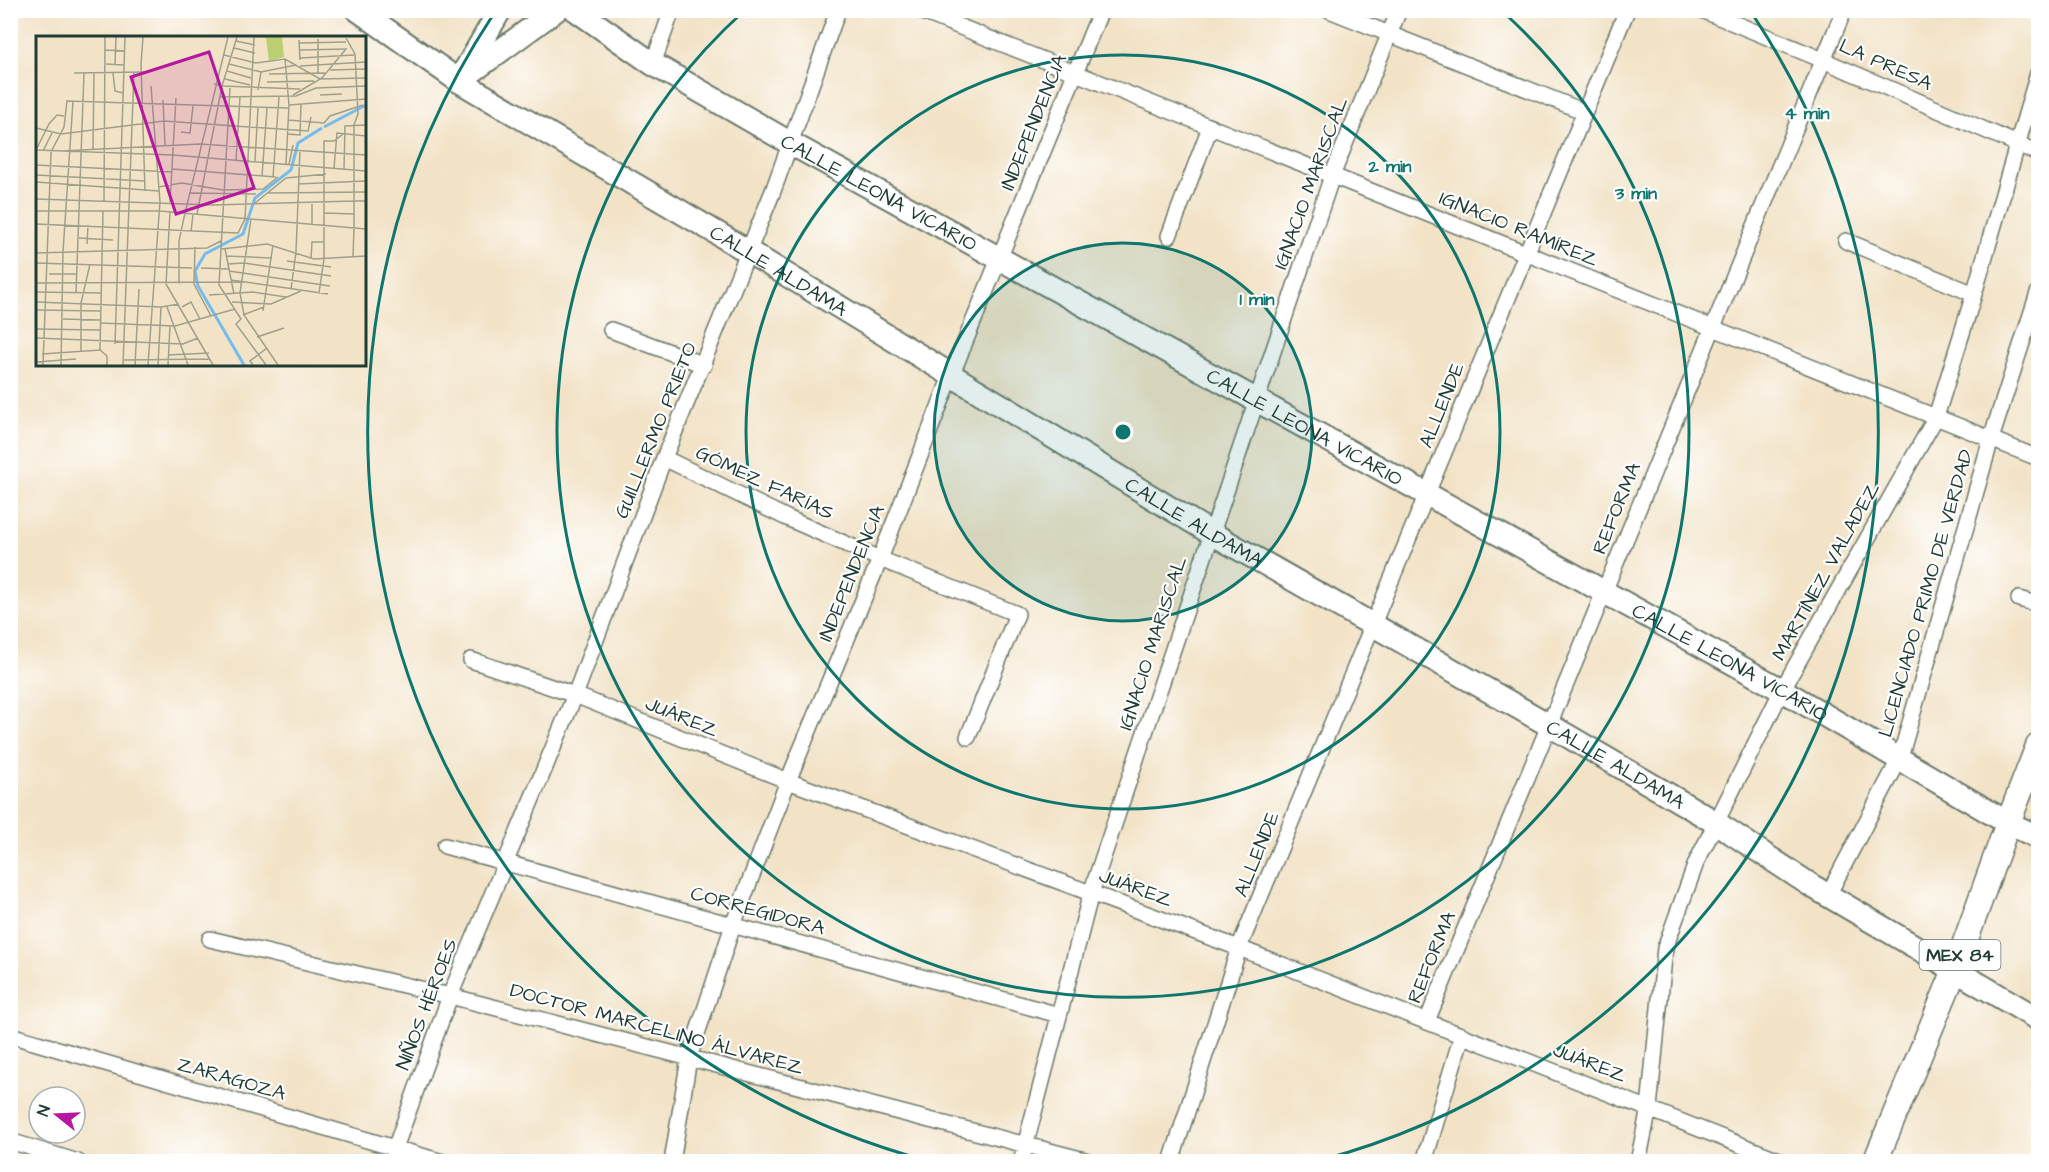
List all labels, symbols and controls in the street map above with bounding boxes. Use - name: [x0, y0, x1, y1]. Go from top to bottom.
- street label: LA PRESA: [1835, 32, 1937, 98]
- inset map: [36, 36, 366, 366]
- street label: INDEPENDENCIA: [994, 50, 1074, 195]
- street label: IGNACIO MARISCAL: [1267, 93, 1355, 273]
- text: 4 min: [1784, 101, 1830, 126]
- street label: CALLE LEONA VICARIO: [775, 128, 982, 258]
- text: 2 min: [1367, 154, 1412, 179]
- text: 3 min: [1614, 181, 1657, 206]
- street label: IGNACIO RAMÍREZ: [1435, 184, 1603, 274]
- street label: CALLE ALDAMA: [704, 219, 853, 324]
- text: 1 min: [1239, 287, 1275, 312]
- street label: GUILLERMO PRIETO: [608, 338, 704, 523]
- street label: ALLENDE: [1412, 358, 1472, 452]
- street label: CALLE LEONA VICARIO: [1201, 362, 1407, 493]
- centre of rings: [1113, 422, 1133, 442]
- street label: GÓMEZ FARÍAS: [691, 439, 838, 527]
- street label: LICENCIADO PRIMO DE VERDAD: [1871, 446, 1980, 740]
- street label: REFORMA: [1586, 458, 1648, 559]
- street label: CALLE ALDAMA: [1119, 471, 1268, 575]
- street label: MARTÍNEZ VALADEZ: [1765, 477, 1887, 666]
- street label: INDEPENDENCIA: [812, 501, 892, 646]
- street label: IGNACIO MARISCAL: [1112, 553, 1194, 734]
- street label: CALLE LEONA VICARIO: [1627, 597, 1833, 729]
- street label: JUÁREZ: [641, 690, 723, 744]
- street label: CALLE ALDAMA: [1541, 713, 1690, 817]
- street label: ALLENDE: [1227, 807, 1287, 901]
- street label: JUÁREZ: [1095, 862, 1177, 914]
- street label: CORREGIDORA: [687, 880, 828, 942]
- street label: REFORMA: [1401, 907, 1463, 1008]
- street label: NIÑOS HÉROES: [389, 934, 465, 1074]
- road number: MEX 84: [1920, 940, 2000, 970]
- street label: DOCTOR MARCELINO ÁLVAREZ: [507, 976, 807, 1082]
- street label: JUÁREZ: [1549, 1036, 1631, 1090]
- street label: ZARAGOZA: [174, 1050, 289, 1108]
- north arrow: [27, 1085, 87, 1145]
- text: N: [32, 1103, 56, 1119]

